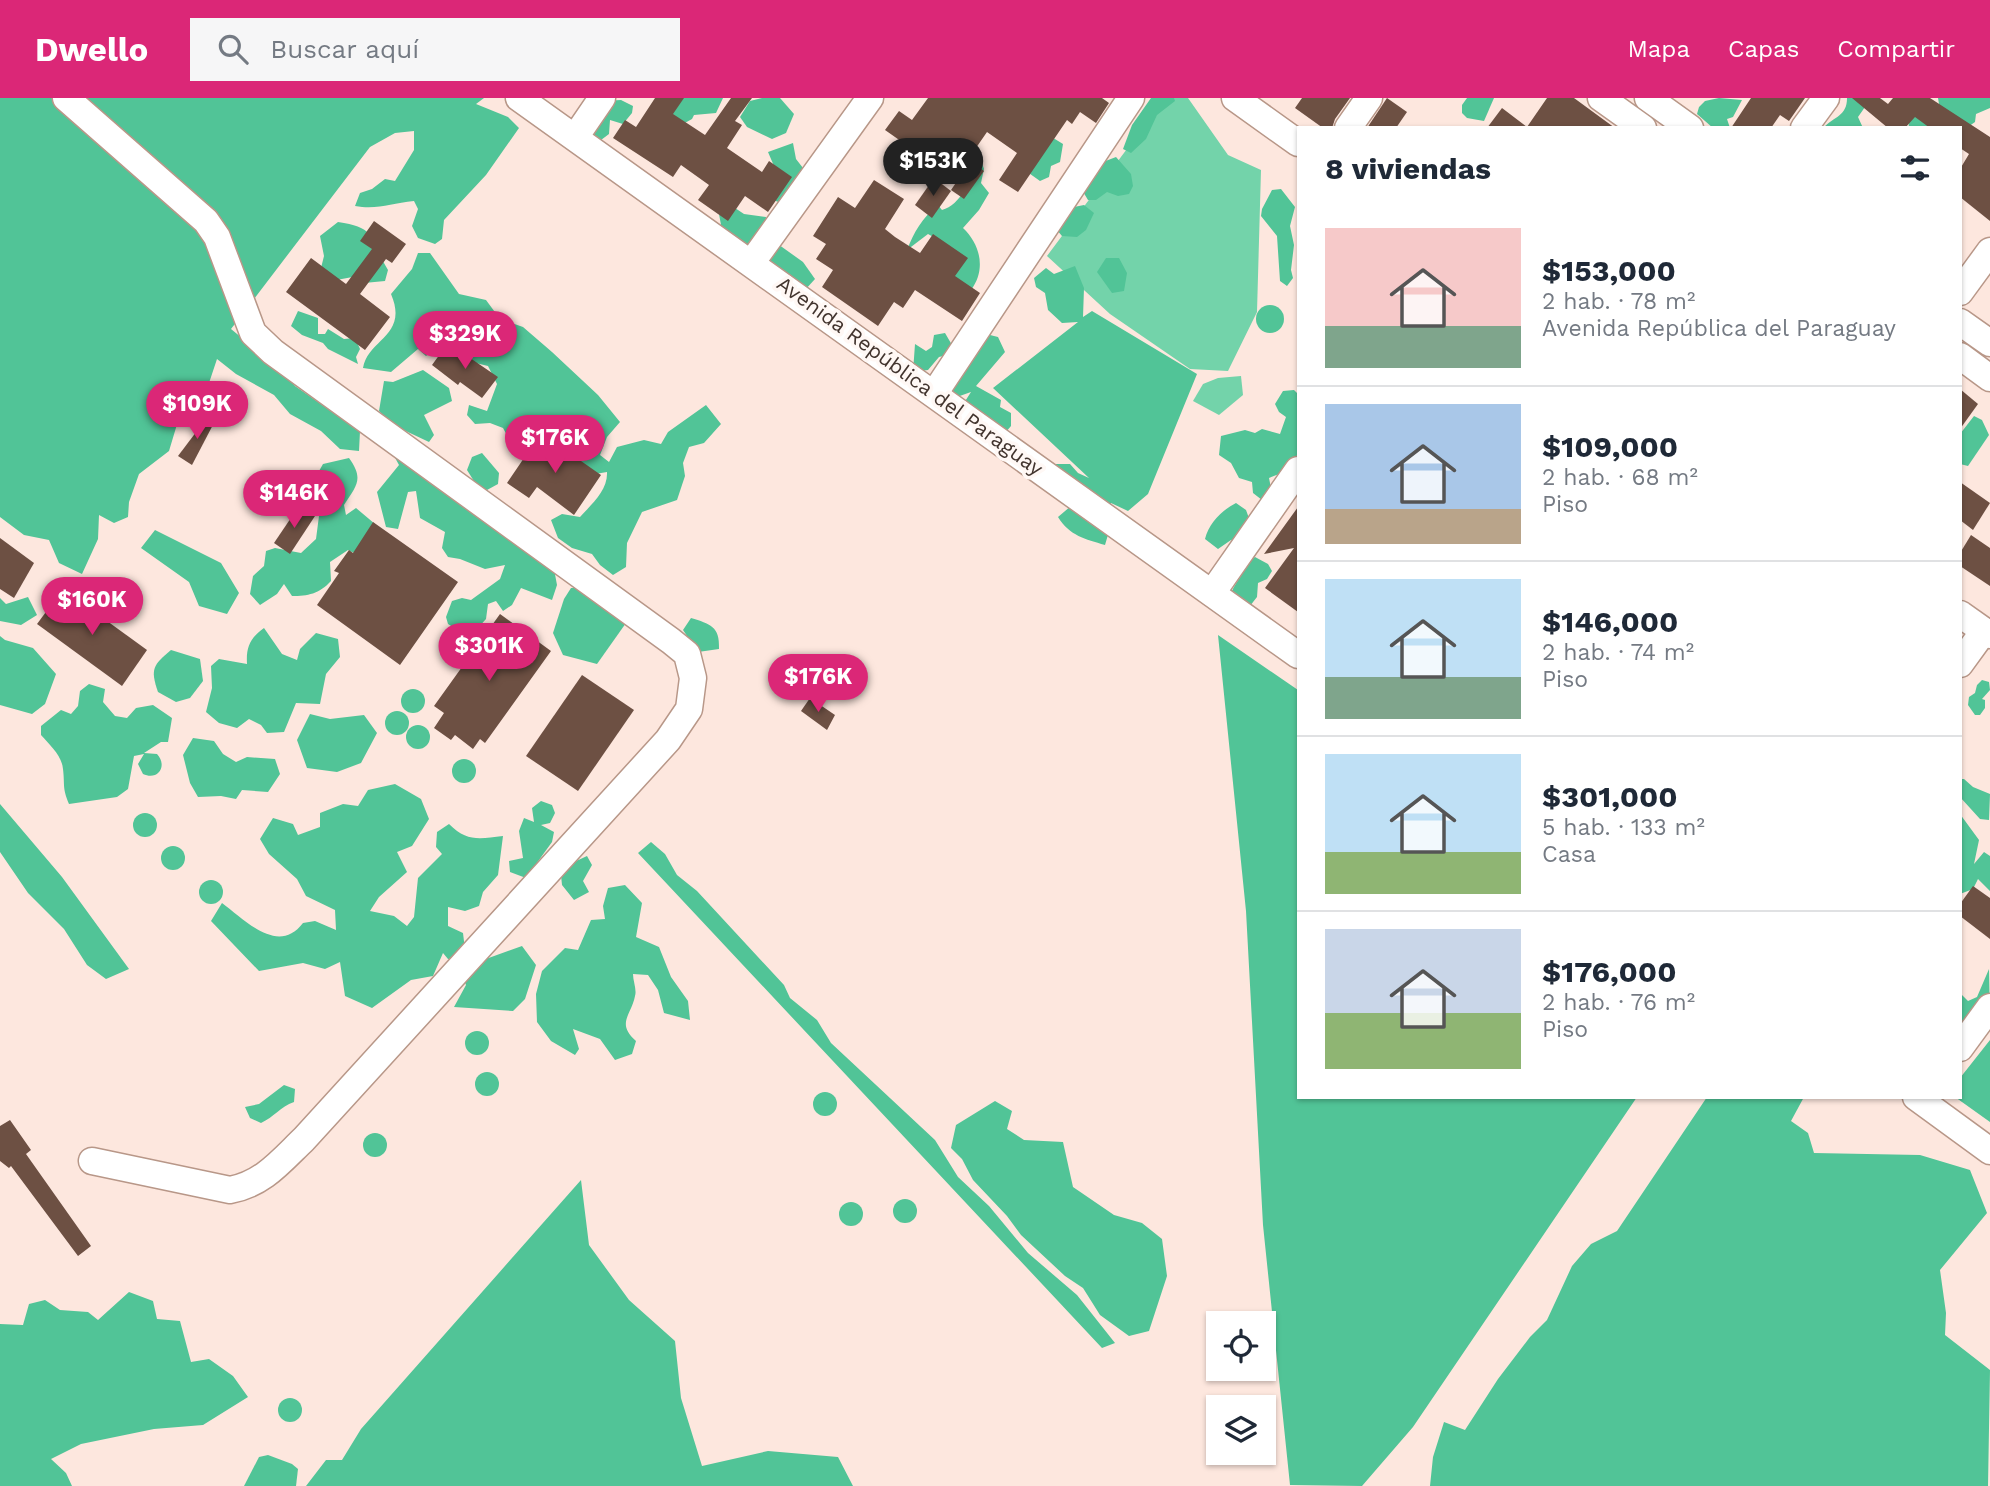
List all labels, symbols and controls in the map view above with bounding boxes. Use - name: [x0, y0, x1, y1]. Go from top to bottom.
- search box: [190, 18, 680, 81]
- text: Dwello: [35, 30, 148, 69]
- icon: search: [214, 30, 252, 68]
- text: Buscar aquí: [270, 34, 419, 64]
- text: Mapa: [1627, 35, 1690, 63]
- text: Capas: [1728, 35, 1799, 63]
- text: Compartir: [1837, 35, 1955, 63]
- pin: $153K: [884, 139, 982, 198]
- text: $153K: [899, 147, 967, 174]
- icon: filters: [1896, 149, 1934, 187]
- text: 8 viviendas: [1325, 151, 1491, 186]
- text: $153,000: [1542, 253, 1676, 288]
- icon: home: [1381, 256, 1465, 340]
- street label: Avenida República del Paraguay: [772, 271, 1048, 481]
- text: 2 hab. · 78 m²: [1542, 288, 1695, 315]
- pin: $329K: [416, 312, 514, 371]
- text: Avenida República del Paraguay: [1542, 315, 1896, 342]
- text: $329K: [429, 320, 501, 347]
- pin: $109K: [148, 382, 246, 441]
- text: $109K: [162, 390, 232, 417]
- pin: $176K: [506, 416, 604, 475]
- text: $176K: [521, 424, 589, 451]
- text: $109,000: [1542, 429, 1678, 464]
- icon: home: [1381, 432, 1465, 516]
- text: 2 hab. · 68 m²: [1542, 464, 1698, 491]
- pin: $146K: [245, 470, 343, 530]
- text: $146K: [259, 479, 329, 506]
- text: Piso: [1542, 491, 1588, 518]
- pin: $160K: [43, 578, 141, 637]
- text: $160K: [57, 586, 127, 613]
- text: $146,000: [1542, 604, 1678, 639]
- icon: home: [1381, 607, 1465, 691]
- pin: $301K: [440, 624, 538, 683]
- text: $301K: [454, 632, 524, 659]
- text: 2 hab. · 74 m²: [1542, 639, 1694, 666]
- pin: $176K: [769, 654, 867, 714]
- text: $176K: [784, 663, 852, 690]
- text: Piso: [1542, 666, 1588, 693]
- text: $301,000: [1542, 779, 1678, 814]
- icon: home: [1381, 782, 1465, 866]
- text: 5 hab. · 133 m²: [1542, 814, 1705, 841]
- text: Casa: [1542, 841, 1596, 868]
- text: $176,000: [1542, 954, 1676, 989]
- icon: home: [1381, 957, 1465, 1041]
- text: 2 hab. · 76 m²: [1542, 989, 1695, 1016]
- text: Piso: [1542, 1016, 1588, 1043]
- map controls: [1206, 1311, 1276, 1465]
- button: locate: [1206, 1311, 1276, 1381]
- button: layers: [1206, 1395, 1276, 1465]

